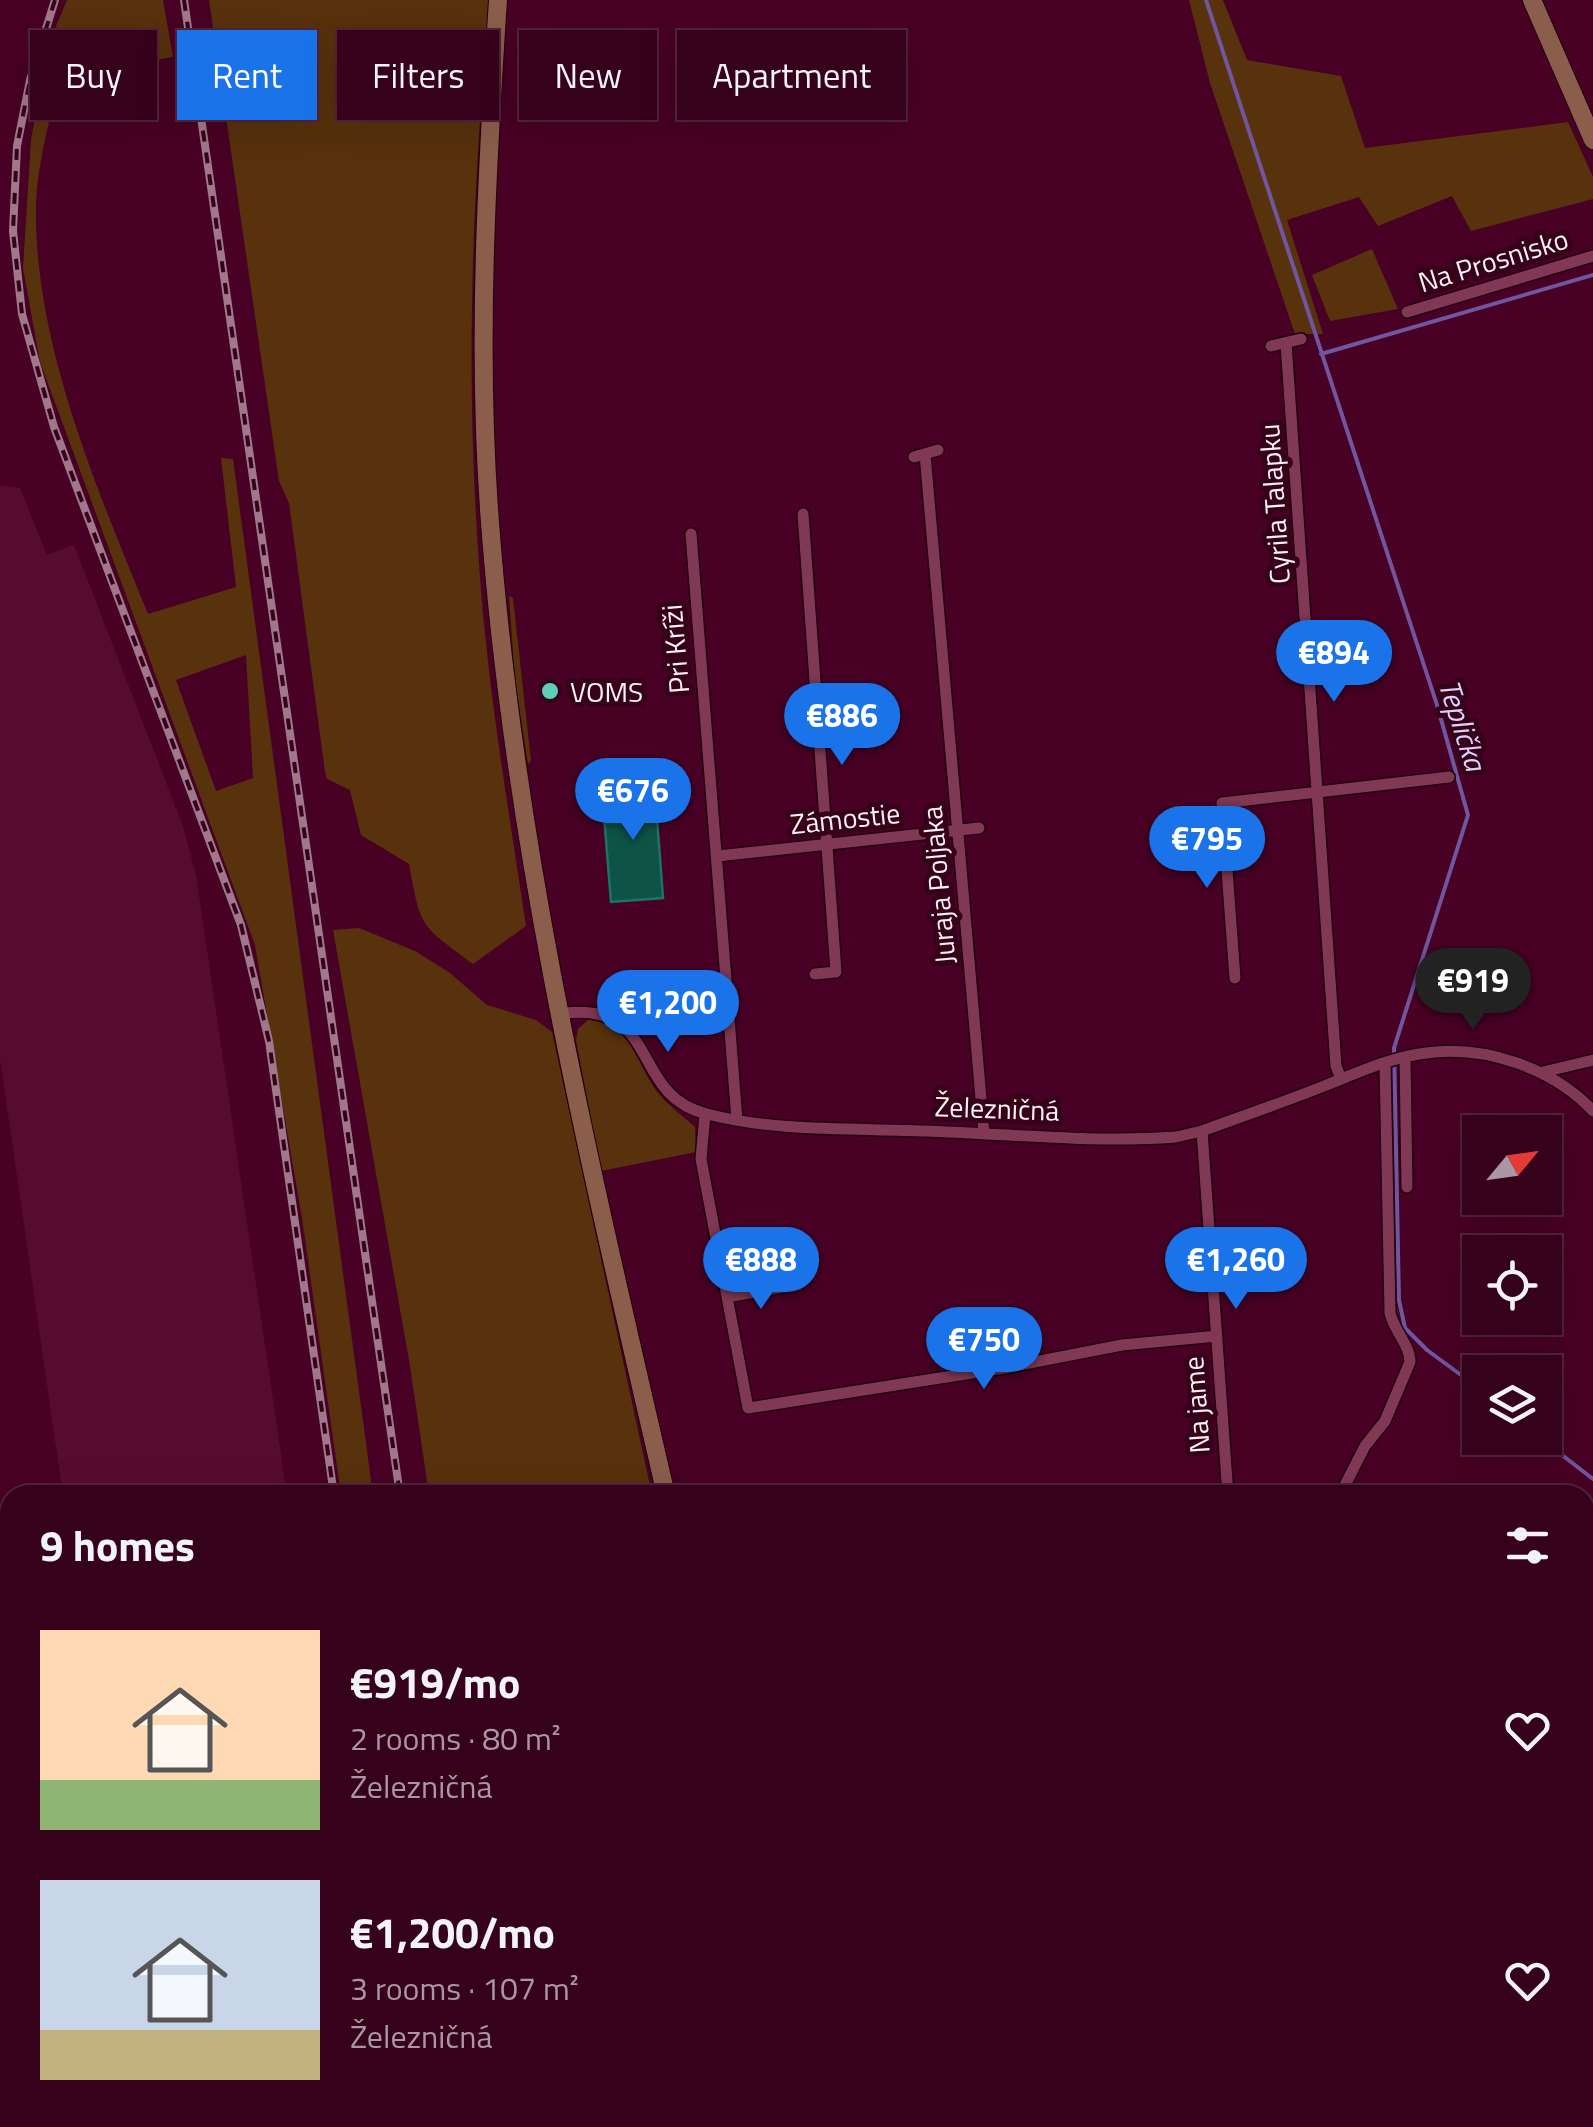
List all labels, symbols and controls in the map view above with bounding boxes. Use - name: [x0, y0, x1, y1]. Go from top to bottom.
- chip: Buy: [30, 30, 157, 120]
- chip: Rent: [177, 30, 317, 120]
- chip: Filters: [337, 30, 499, 120]
- chip: New: [519, 30, 657, 120]
- chip: Apartment: [677, 30, 906, 120]
- street label: Na Prosnisko: [1413, 217, 1573, 303]
- street label: Cyrila Talapku: [1247, 422, 1301, 586]
- street label: Pri Kríži: [650, 603, 700, 695]
- pin: €894: [1275, 620, 1393, 705]
- text: €894: [1298, 628, 1370, 676]
- place label: VOMS: [570, 670, 643, 713]
- water label: Teplička: [1427, 674, 1500, 778]
- marker: VOMS: [539, 680, 561, 702]
- pin: €886: [783, 683, 901, 768]
- text: €886: [806, 691, 878, 739]
- pin: €676: [574, 758, 692, 843]
- text: €676: [597, 766, 669, 814]
- street label: Zámostie: [788, 791, 902, 845]
- street label: Juraja Poljaka: [910, 804, 966, 966]
- pin: €795: [1148, 806, 1266, 891]
- text: €795: [1171, 814, 1243, 862]
- pin: €919: [1414, 948, 1532, 1033]
- text: €919: [1437, 956, 1509, 1004]
- pin: €1,200: [587, 970, 749, 1055]
- text: €1,200: [619, 978, 717, 1026]
- street label: Železničná: [934, 1084, 1060, 1132]
- north arrow: [1462, 1115, 1562, 1215]
- map controls: [1462, 1115, 1562, 1455]
- pin: €888: [702, 1227, 820, 1312]
- pin: €1,260: [1155, 1227, 1317, 1312]
- text: €888: [725, 1235, 797, 1283]
- text: €1,260: [1187, 1235, 1285, 1283]
- button: locate: [1462, 1235, 1562, 1335]
- pin: €750: [925, 1307, 1043, 1392]
- text: €750: [948, 1315, 1020, 1363]
- street label: Na jame: [1171, 1355, 1221, 1455]
- button: layers: [1462, 1355, 1562, 1455]
- text: 9 homes: [40, 1513, 195, 1577]
- icon: filters: [1500, 1518, 1555, 1573]
- text: €919/mo: [350, 1650, 520, 1714]
- icon: home: [120, 1670, 240, 1790]
- icon: heart: [1500, 1703, 1555, 1758]
- text: 2 rooms · 80 m²: [350, 1714, 561, 1762]
- text: Železničná: [350, 1762, 492, 1810]
- text: €1,200/mo: [350, 1900, 555, 1964]
- icon: home: [120, 1920, 240, 2040]
- icon: heart: [1500, 1953, 1555, 2008]
- text: 3 rooms · 107 m²: [350, 1964, 579, 2012]
- text: Železničná: [350, 2012, 492, 2060]

